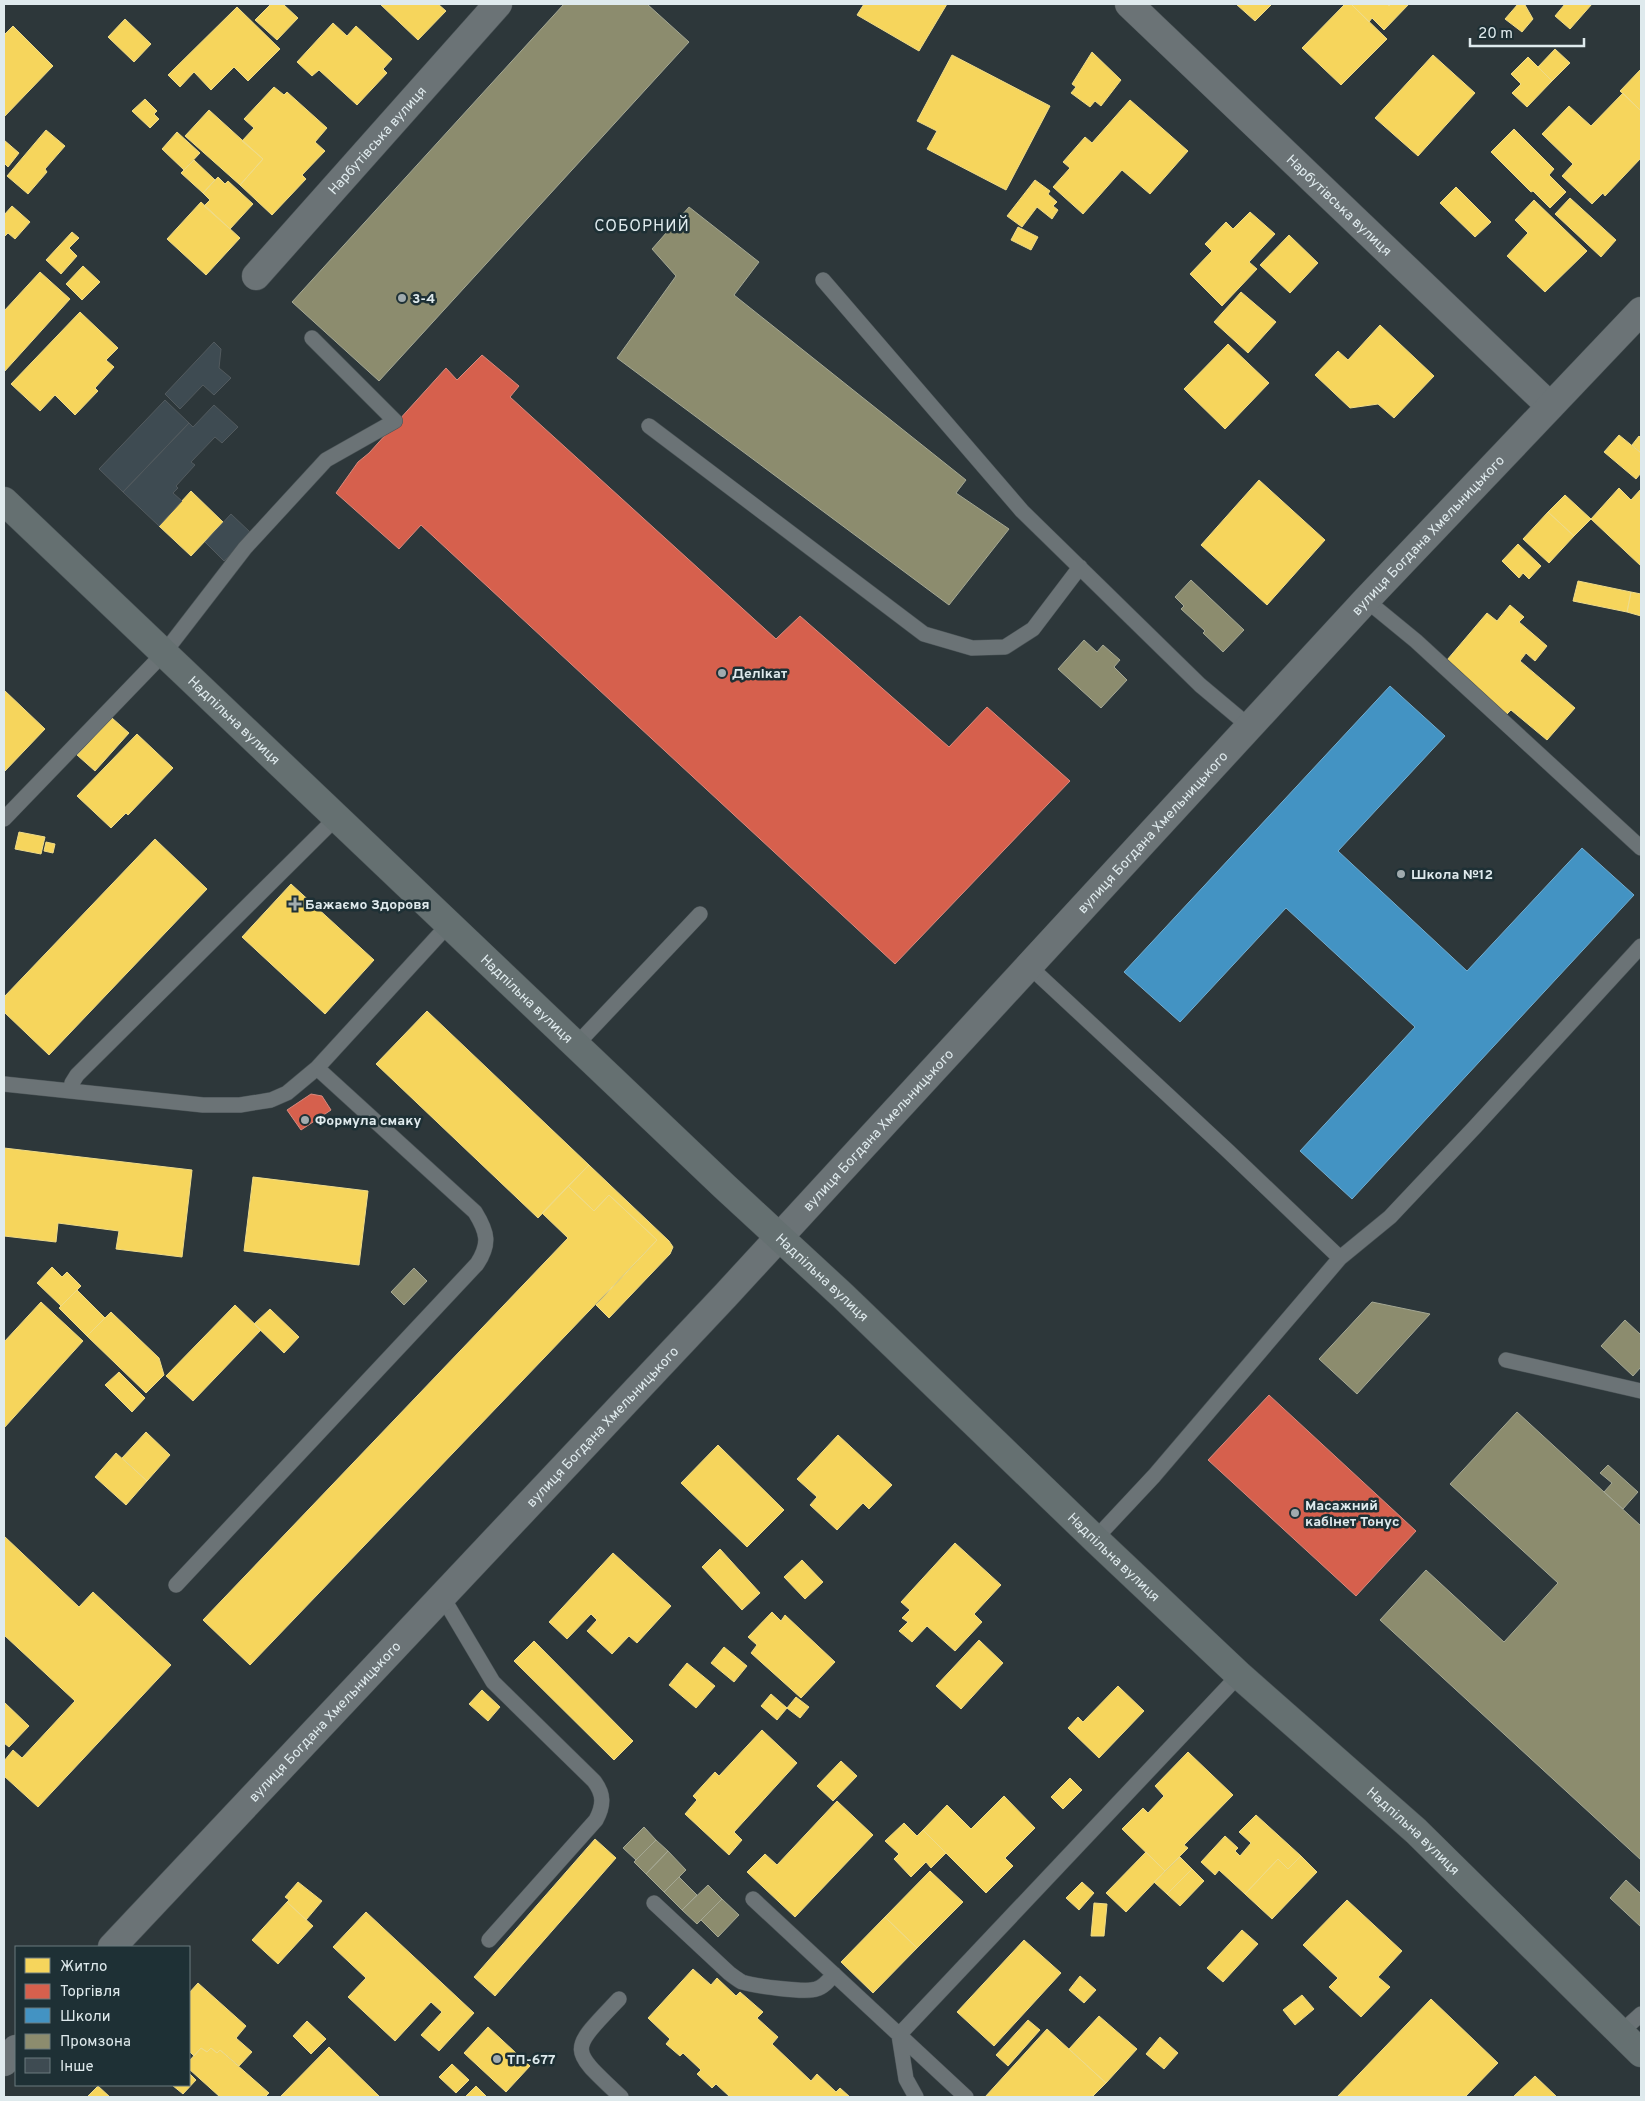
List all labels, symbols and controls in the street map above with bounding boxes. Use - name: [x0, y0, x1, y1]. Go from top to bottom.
- scale bar: [1470, 15, 1584, 47]
- text: 20 m: [1478, 25, 1513, 44]
- street label: Нарбутівська вулиця: [325, 83, 431, 199]
- street label: Нарбутівська вулиця: [1282, 152, 1395, 260]
- district label: СОБОРНИЙ: [594, 215, 690, 237]
- place label: 3-4: [412, 291, 435, 308]
- marker: 3-4: [396, 292, 408, 304]
- street label: вулиця Богдана Хмельницького: [1349, 452, 1509, 620]
- place label: Делікат: [732, 666, 788, 683]
- marker: Делікат: [716, 667, 728, 679]
- street label: Надпільна вулиця: [184, 673, 283, 769]
- street label: вулиця Богдана Хмельницького: [1075, 748, 1232, 918]
- place label: Школа №12: [1411, 867, 1493, 884]
- marker: Школа №12: [1395, 868, 1407, 880]
- place label: Бажаємо Здоровя: [305, 897, 430, 914]
- marker: Бажаємо Здоровя: [289, 898, 301, 910]
- street label: Надпільна вулиця: [476, 952, 576, 1048]
- street label: вулиця Богдана Хмельницького: [800, 1046, 958, 1215]
- place label: Формула смаку: [315, 1113, 421, 1130]
- marker: Формула смаку: [299, 1114, 311, 1126]
- street label: Надпільна вулиця: [771, 1231, 871, 1326]
- street label: вулиця Богдана Хмельницького: [524, 1344, 683, 1511]
- place label: Масажний кабінет Тонус: [1305, 1498, 1400, 1531]
- marker: Масажний кабінет Тонус: [1289, 1507, 1301, 1519]
- street label: Надпільна вулиця: [1063, 1510, 1163, 1606]
- street label: вулиця Богдана Хмельницького: [246, 1638, 405, 1806]
- street label: Надпільна вулиця: [1362, 1784, 1463, 1879]
- legend: [15, 1946, 190, 2086]
- text: Житло: [60, 1958, 107, 1977]
- text: Торгівля: [60, 1983, 121, 2002]
- text: Школи: [60, 2008, 111, 2027]
- text: Промзона: [60, 2033, 131, 2052]
- place label: ТП-677: [507, 2052, 555, 2069]
- marker: ТП-677: [491, 2053, 503, 2065]
- text: Інше: [60, 2058, 94, 2077]

